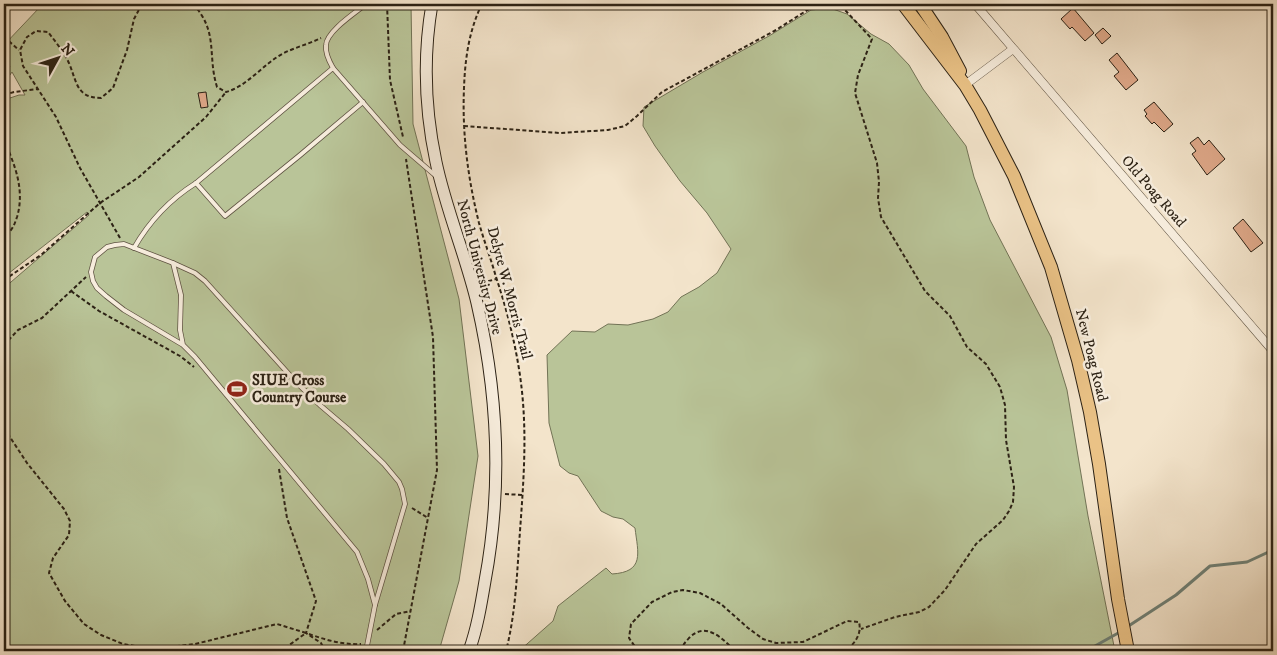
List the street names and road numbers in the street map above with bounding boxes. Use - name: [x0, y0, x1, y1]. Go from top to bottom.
- street label: Old Poag Road: [1117, 151, 1190, 232]
- street label: North University Drive: [452, 197, 507, 337]
- street label: Delyte W. Morris Trail: [483, 225, 537, 362]
- street label: New Poag Road: [1071, 307, 1112, 404]

